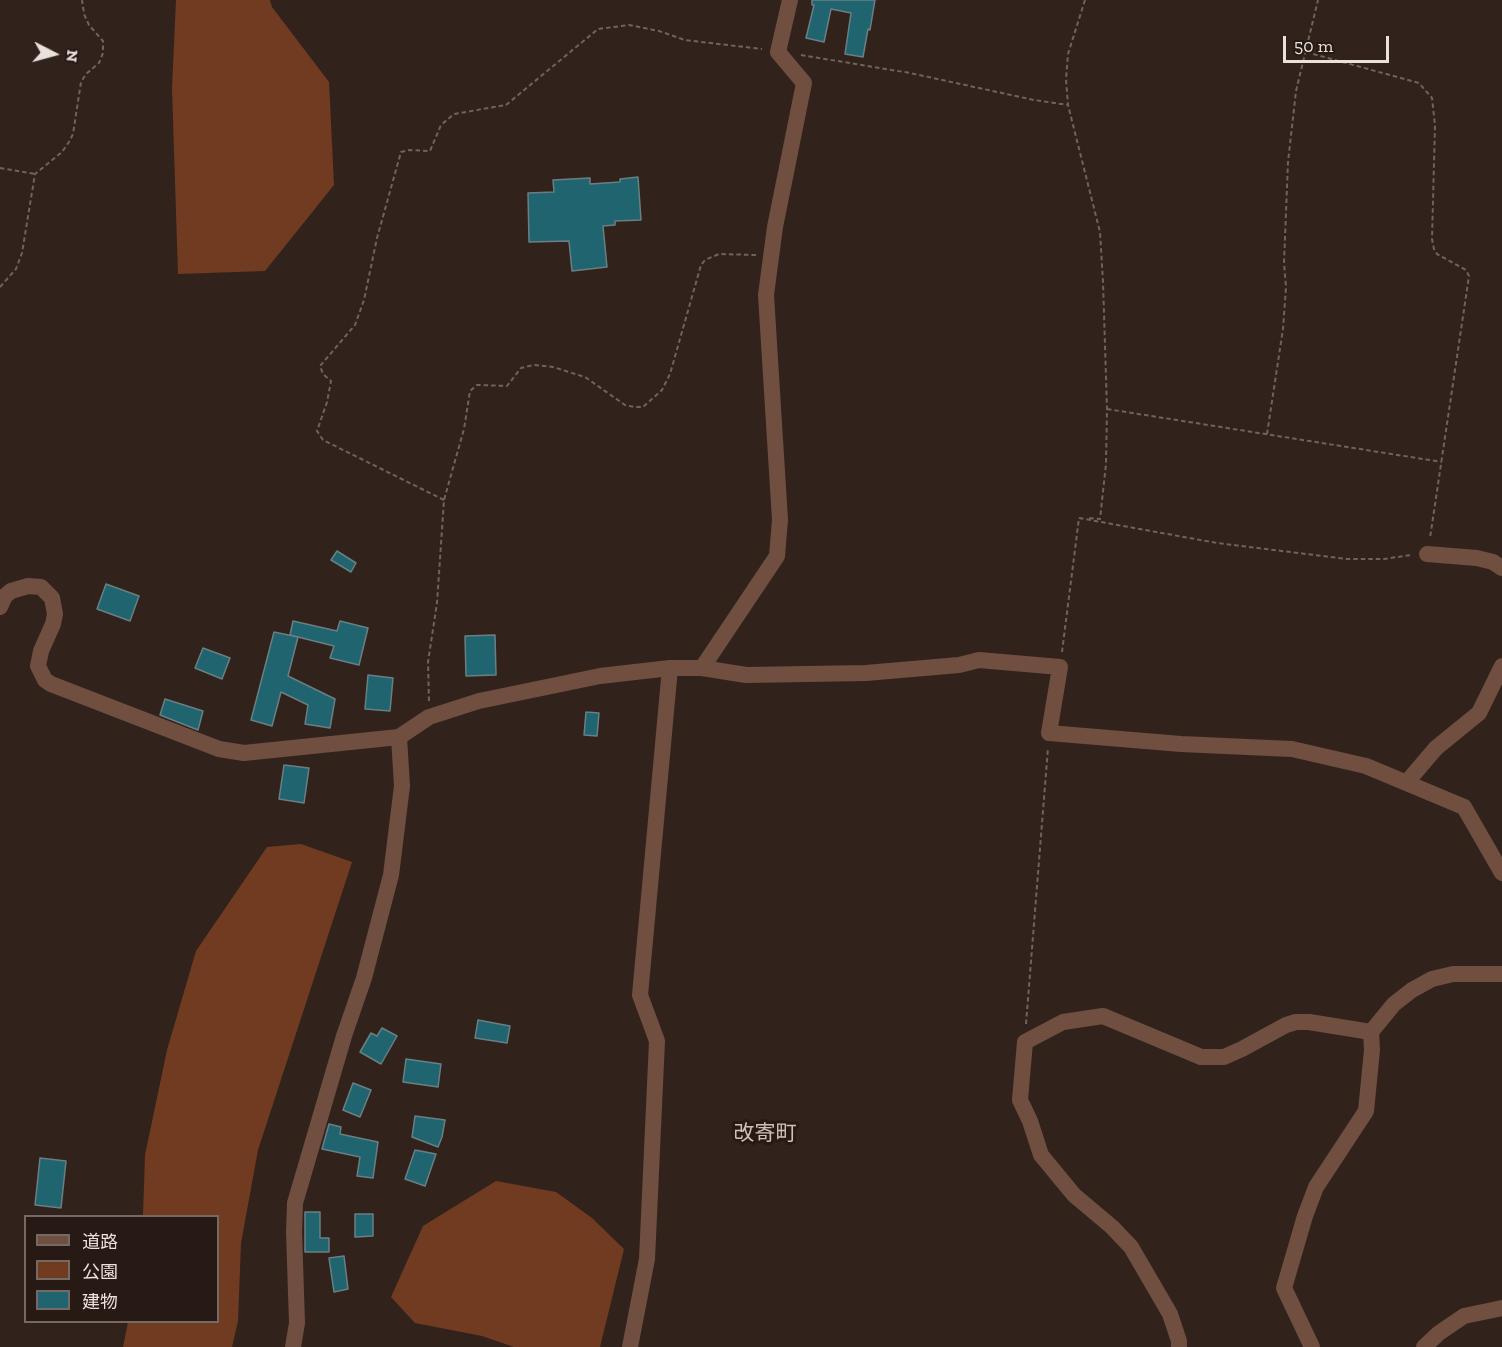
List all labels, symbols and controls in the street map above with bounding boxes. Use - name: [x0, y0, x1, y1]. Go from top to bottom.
- north arrow: [24, 24, 84, 84]
- scale bar: [1286, 24, 1392, 62]
- text: 50 m: [1294, 35, 1333, 57]
- text: N: [62, 49, 82, 63]
- district label: 改寄町: [734, 1121, 796, 1147]
- legend: [24, 1215, 219, 1323]
- text: 道路: [82, 1231, 118, 1253]
- text: 公園: [82, 1261, 118, 1283]
- text: 建物: [82, 1291, 118, 1313]

